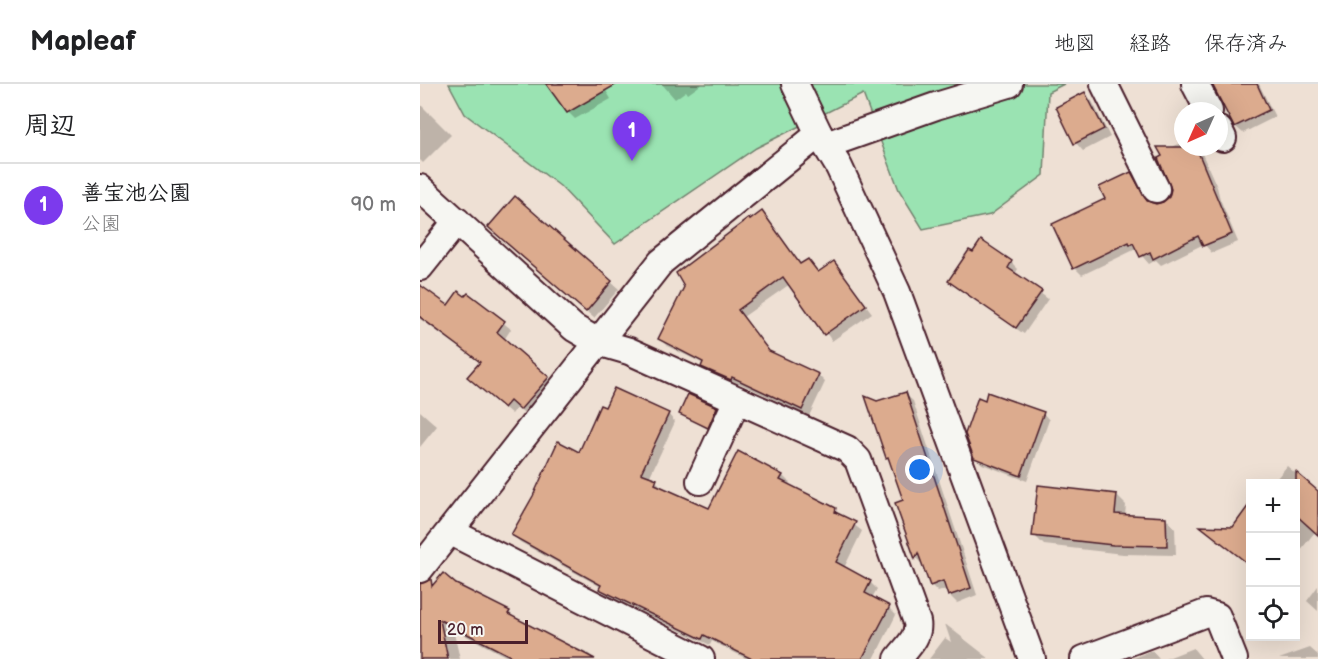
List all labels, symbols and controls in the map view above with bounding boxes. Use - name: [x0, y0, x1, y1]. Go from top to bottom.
- text: Mapleaf: [30, 25, 136, 58]
- text: 地図: [1054, 31, 1096, 56]
- text: 経路: [1129, 31, 1171, 56]
- text: 保存済み: [1204, 31, 1288, 56]
- north arrow: [1174, 102, 1228, 156]
- text: 周辺: [24, 111, 76, 142]
- pin: 1: [612, 112, 652, 161]
- text: 善宝池公園: [81, 180, 191, 207]
- text: 1: [39, 193, 48, 217]
- text: 90 m: [351, 193, 396, 217]
- text: 公園: [81, 212, 121, 236]
- your location: [905, 455, 934, 484]
- map controls: [1246, 479, 1300, 641]
- button: +: [1246, 479, 1300, 533]
- button: −: [1246, 533, 1300, 587]
- button: locate: [1246, 587, 1300, 641]
- scale bar: [438, 617, 528, 644]
- text: 20 m: [447, 621, 483, 640]

